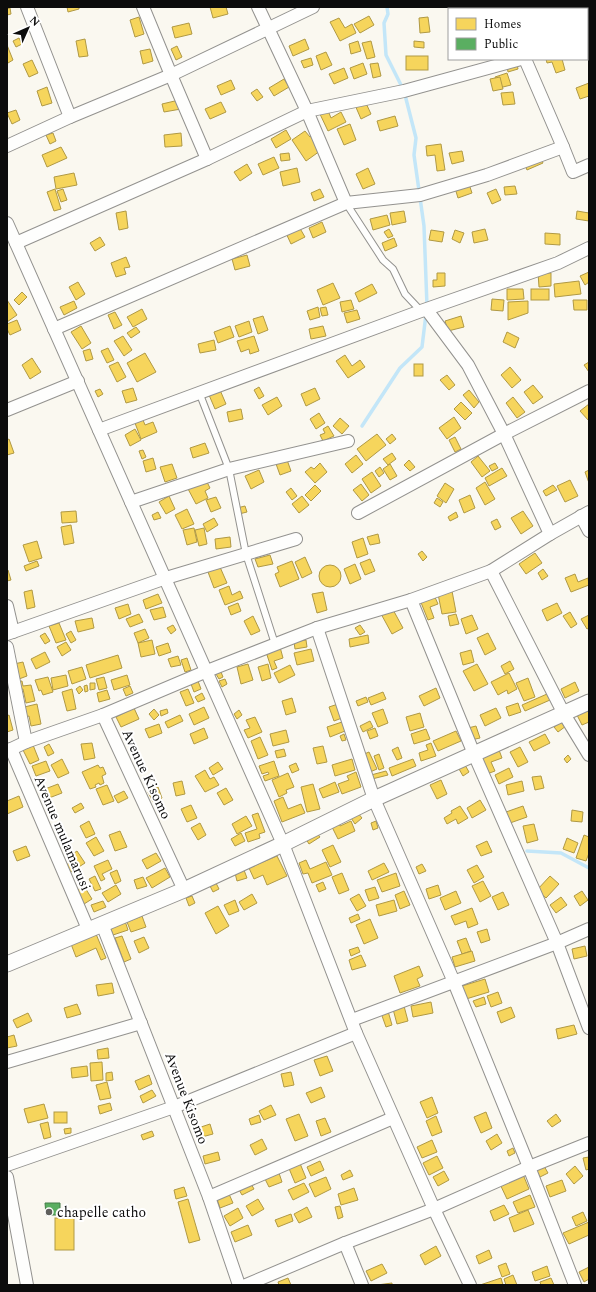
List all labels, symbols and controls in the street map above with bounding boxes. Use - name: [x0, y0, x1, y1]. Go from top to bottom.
- north arrow: [8, 8, 48, 48]
- legend: [448, 8, 588, 60]
- text: N: [26, 12, 44, 30]
- text: Homes: [484, 15, 522, 34]
- text: Public: [484, 35, 518, 54]
- street label: Avenue Kisomo: [116, 726, 177, 823]
- street label: Avenue mulamarusi: [29, 772, 96, 894]
- street label: Avenue Kisomo: [159, 1049, 214, 1147]
- place label: chapelle catho: [57, 1202, 146, 1223]
- marker: chapelle catho: [44, 1207, 54, 1217]

